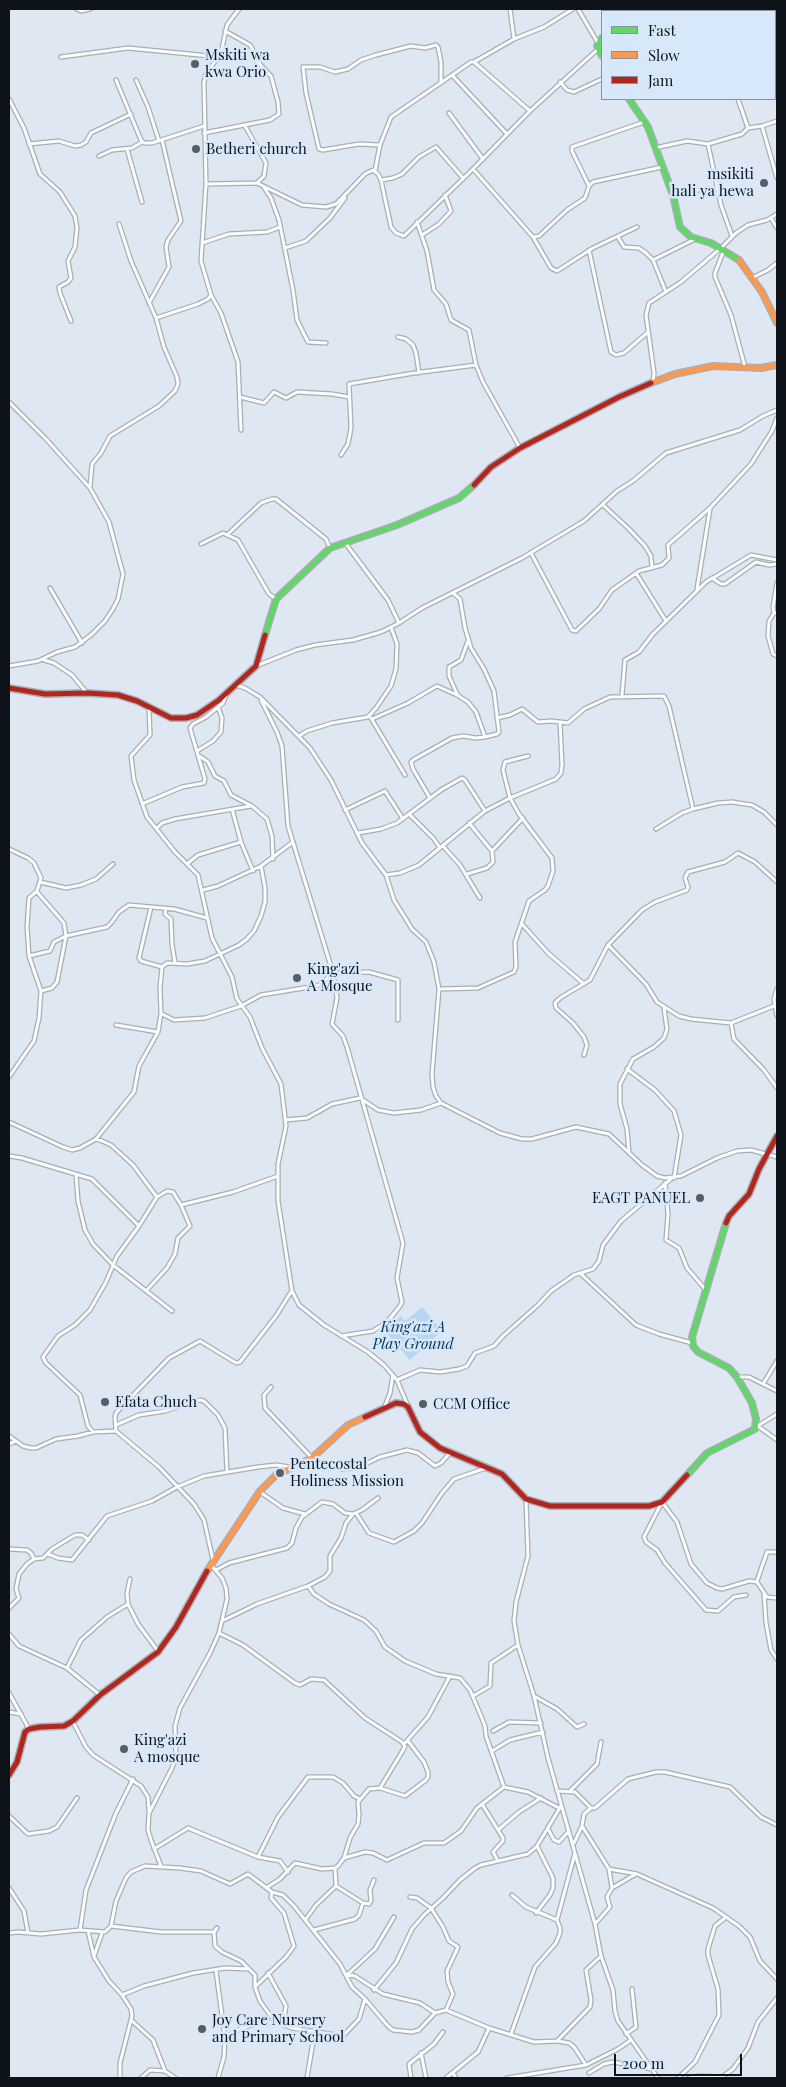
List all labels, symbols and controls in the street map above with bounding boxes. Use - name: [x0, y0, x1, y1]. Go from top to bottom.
- legend: [601, 10, 776, 100]
- text: Fast: [648, 20, 676, 40]
- text: Slow: [648, 45, 680, 65]
- place label: Mskiti wa kwa Orio: [205, 46, 270, 81]
- marker: Mskiti wa kwa Orio: [189, 58, 201, 70]
- text: Jam: [648, 70, 673, 90]
- place label: Betheri church: [206, 140, 307, 158]
- marker: Betheri church: [190, 143, 202, 155]
- place label: msikiti hali ya hewa: [671, 165, 754, 200]
- marker: msikiti hali ya hewa: [758, 177, 770, 189]
- place label: King'azi A Mosque: [307, 960, 373, 995]
- marker: King'azi A Mosque: [291, 972, 303, 984]
- place label: EAGT PANUEL: [592, 1189, 690, 1207]
- marker: EAGT PANUEL: [694, 1192, 706, 1204]
- park label: King'azi A Play Ground: [372, 1318, 454, 1353]
- place label: Efata Chuch: [115, 1393, 197, 1411]
- place label: CCM Office: [433, 1395, 510, 1413]
- marker: Efata Chuch: [99, 1396, 111, 1408]
- marker: CCM Office: [417, 1398, 429, 1410]
- place label: Pentecostal Holiness Mission: [290, 1455, 404, 1490]
- marker: Pentecostal Holiness Mission: [274, 1467, 286, 1479]
- place label: King'azi A mosque: [134, 1731, 200, 1766]
- marker: King'azi A mosque: [118, 1743, 130, 1755]
- place label: Joy Care Nursery and Primary School: [212, 2011, 344, 2046]
- marker: Joy Care Nursery and Primary School: [196, 2023, 208, 2035]
- scale bar: [616, 2044, 744, 2076]
- text: 200 m: [622, 2053, 664, 2073]

